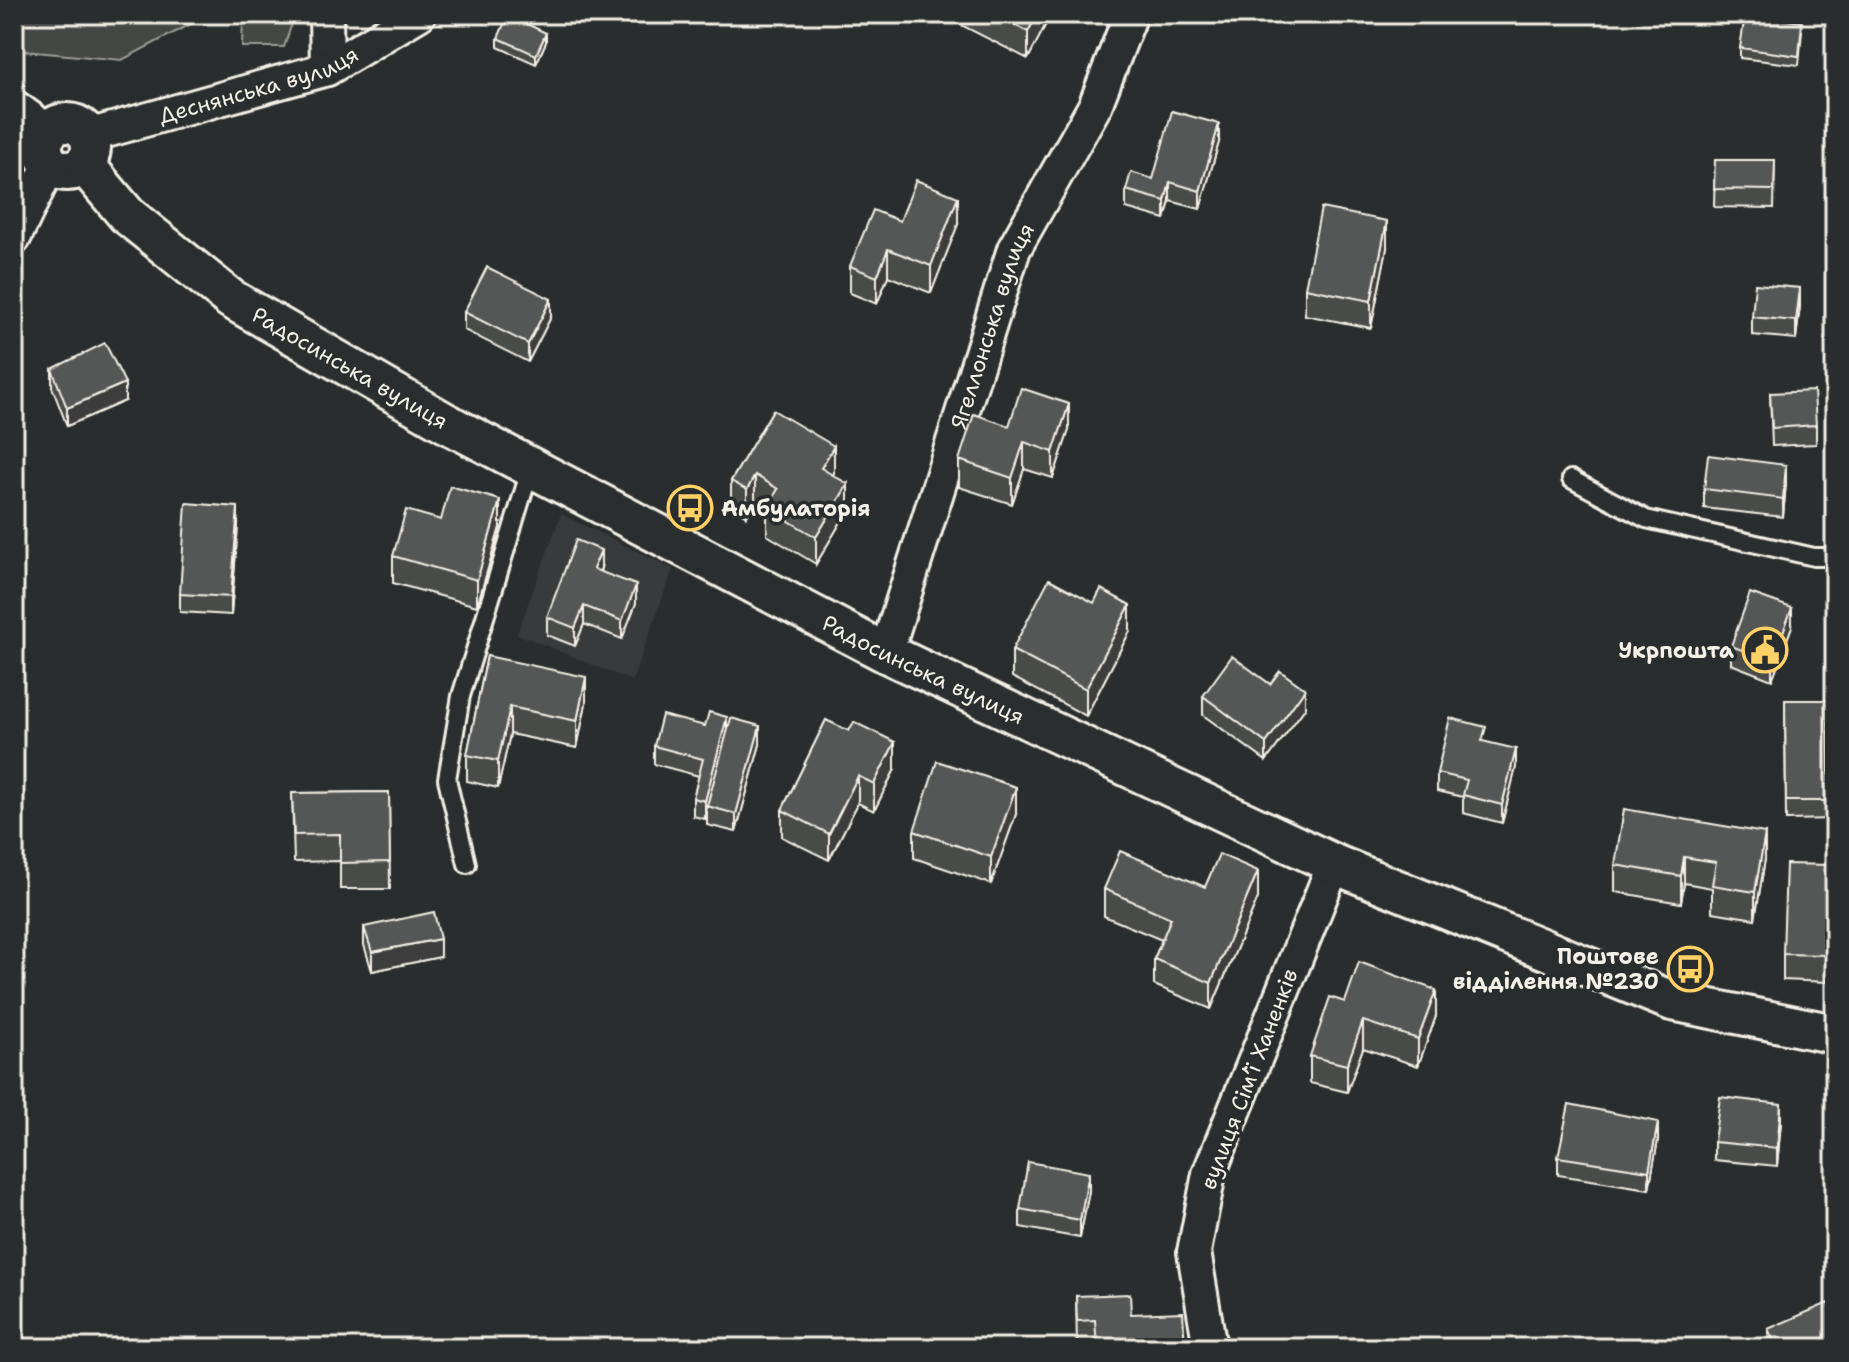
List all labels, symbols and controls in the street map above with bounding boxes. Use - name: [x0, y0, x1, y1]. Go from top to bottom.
- street label: Деснянська вулиця: [155, 39, 363, 130]
- street label: Ягеллонська вулиця: [943, 217, 1041, 432]
- street label: Радосинська вулиця: [247, 300, 453, 436]
- bus stop icon: Амбулаторія: [666, 484, 714, 532]
- place label: Амбулаторія: [721, 494, 870, 523]
- street label: Радосинська вулиця: [817, 608, 1029, 731]
- public building icon: Укрпошта: [1741, 626, 1789, 674]
- place label: Укрпошта: [1618, 636, 1734, 665]
- place label: Поштове відділення №230: [1453, 942, 1659, 996]
- bus stop icon: Поштове відділення №230: [1666, 945, 1714, 993]
- street label: вулиця Сімʼї Ханенків: [1194, 965, 1304, 1193]

